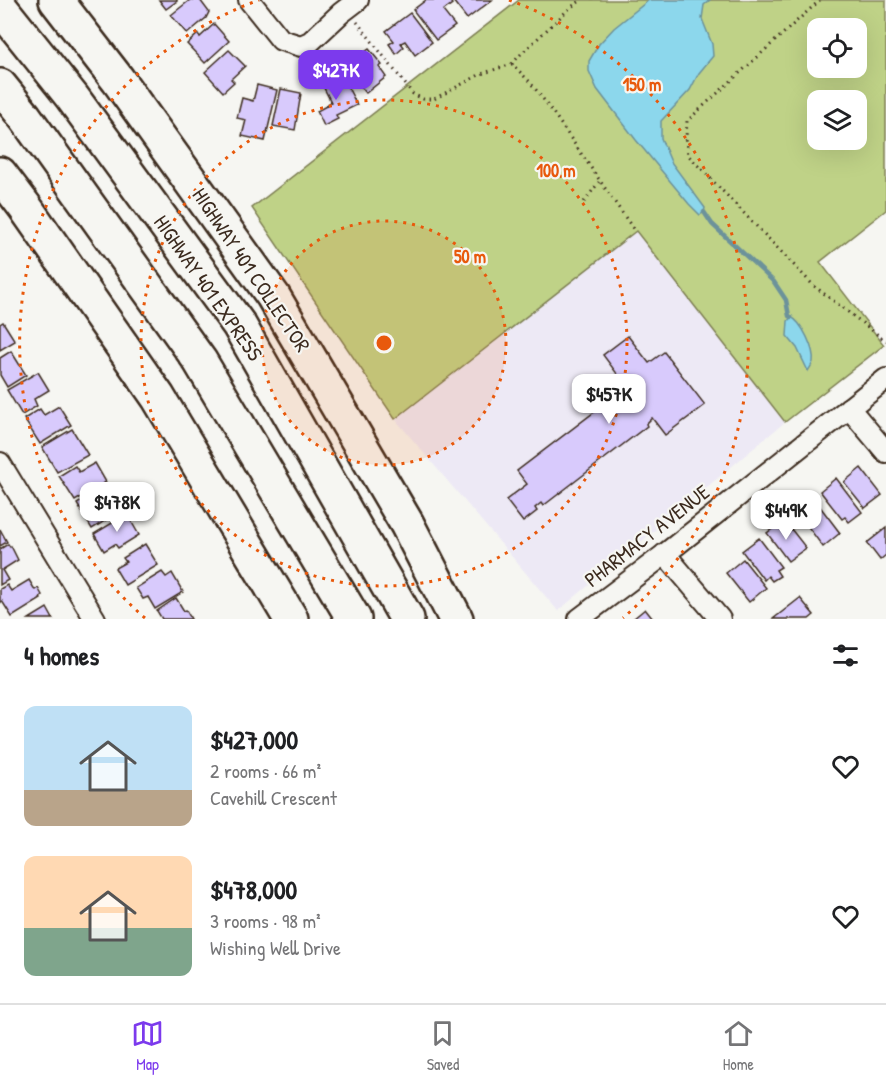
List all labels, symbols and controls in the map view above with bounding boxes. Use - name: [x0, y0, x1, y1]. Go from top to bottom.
- map controls: [807, 18, 867, 150]
- button: locate: [807, 18, 867, 78]
- pin: $427K: [294, 50, 378, 101]
- text: $427K: [312, 56, 360, 83]
- text: 150 m: [623, 72, 661, 97]
- button: layers: [807, 90, 867, 150]
- text: 100 m: [536, 158, 576, 183]
- street label: HIGHWAY 401 COLLECTOR: [186, 182, 317, 358]
- street label: HIGHWAY 401 EXPRESS: [147, 209, 270, 367]
- text: 50 m: [454, 244, 486, 269]
- centre of rings: [374, 333, 394, 353]
- pin: $457K: [567, 374, 651, 425]
- text: $457K: [586, 380, 632, 407]
- street label: PHARMACY AVENUE: [578, 478, 715, 594]
- pin: $478K: [75, 482, 159, 533]
- text: $478K: [94, 488, 140, 515]
- pin: $449K: [744, 490, 828, 541]
- text: $449K: [765, 496, 807, 523]
- text: 4 homes: [24, 638, 99, 673]
- icon: filters: [829, 639, 862, 672]
- text: $427,000: [210, 722, 298, 757]
- icon: home: [72, 730, 144, 802]
- icon: heart: [829, 750, 862, 783]
- text: 2 rooms · 66 m²: [210, 757, 321, 784]
- text: Cavehill Crescent: [210, 784, 337, 811]
- text: $478,000: [210, 872, 297, 907]
- icon: home: [72, 880, 144, 952]
- icon: heart: [829, 900, 862, 933]
- text: 3 rooms · 98 m²: [210, 907, 321, 934]
- text: Wishing Well Drive: [210, 934, 341, 961]
- tab: Map: [131, 1017, 164, 1075]
- tab: Saved: [426, 1017, 459, 1075]
- tab: Home: [722, 1017, 755, 1075]

